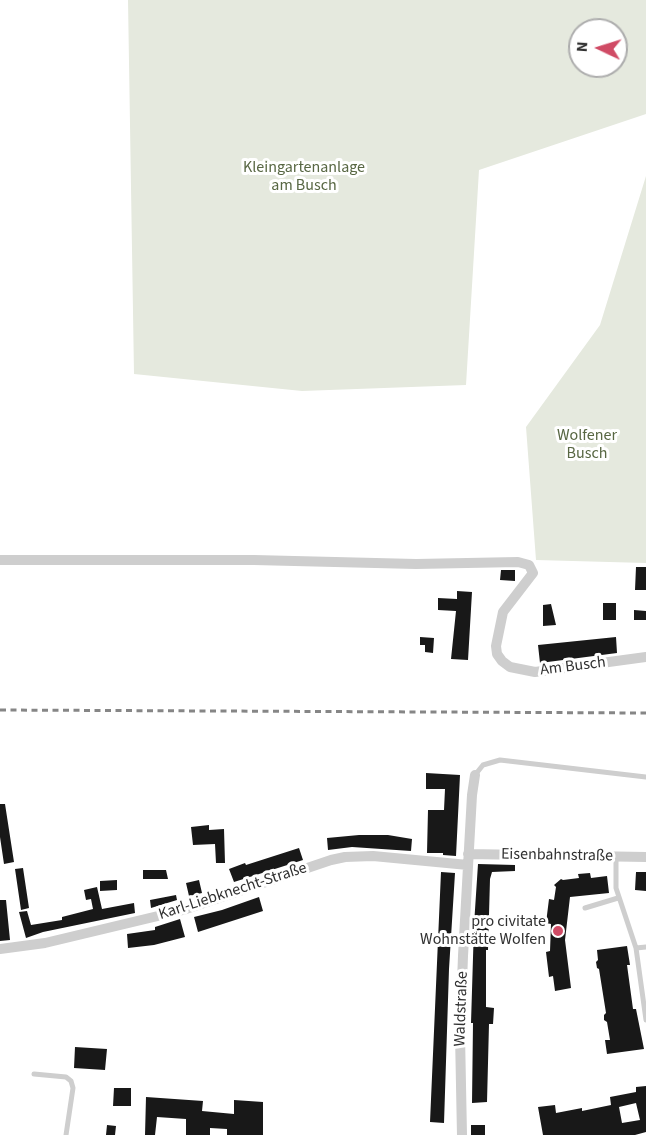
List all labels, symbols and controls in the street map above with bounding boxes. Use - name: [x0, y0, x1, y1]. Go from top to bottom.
- north arrow: [568, 18, 628, 78]
- text: N: [571, 41, 593, 53]
- park label: Kleingartenanlage am Busch: [243, 158, 365, 196]
- park label: Wolfener Busch: [557, 426, 617, 464]
- street label: Am Busch: [539, 653, 607, 681]
- street label: Eisenbahnstraße: [501, 845, 613, 867]
- street label: Karl-Liebknecht-Straße: [156, 859, 310, 925]
- place label: pro civitate Wohnstätte Wolfen: [420, 912, 546, 950]
- marker: pro civitate Wohnstätte Wolfen: [551, 924, 565, 938]
- street label: Waldstraße: [451, 971, 473, 1047]

